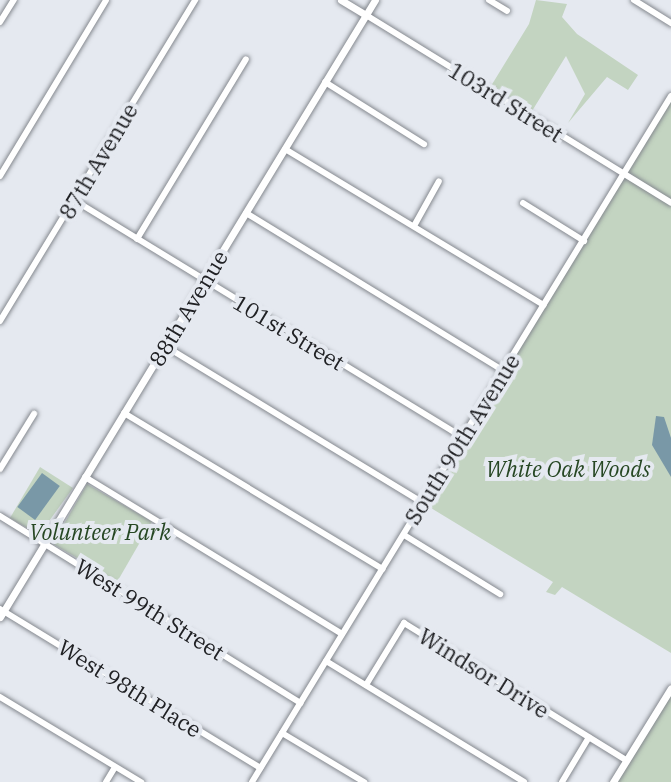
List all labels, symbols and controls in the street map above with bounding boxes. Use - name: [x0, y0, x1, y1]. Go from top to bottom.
- street label: 103rd Street: [444, 56, 568, 148]
- street label: 87th Avenue: [53, 98, 143, 224]
- street label: 88th Avenue: [143, 245, 233, 371]
- street label: 101st Street: [229, 289, 349, 375]
- street label: South 90th Avenue: [399, 349, 525, 529]
- park label: White Oak Woods: [486, 456, 650, 482]
- park label: Volunteer Park: [29, 519, 171, 545]
- street label: West 99th Street: [71, 553, 229, 665]
- street label: Windsor Drive: [414, 622, 554, 724]
- street label: West 98th Place: [54, 633, 206, 743]

